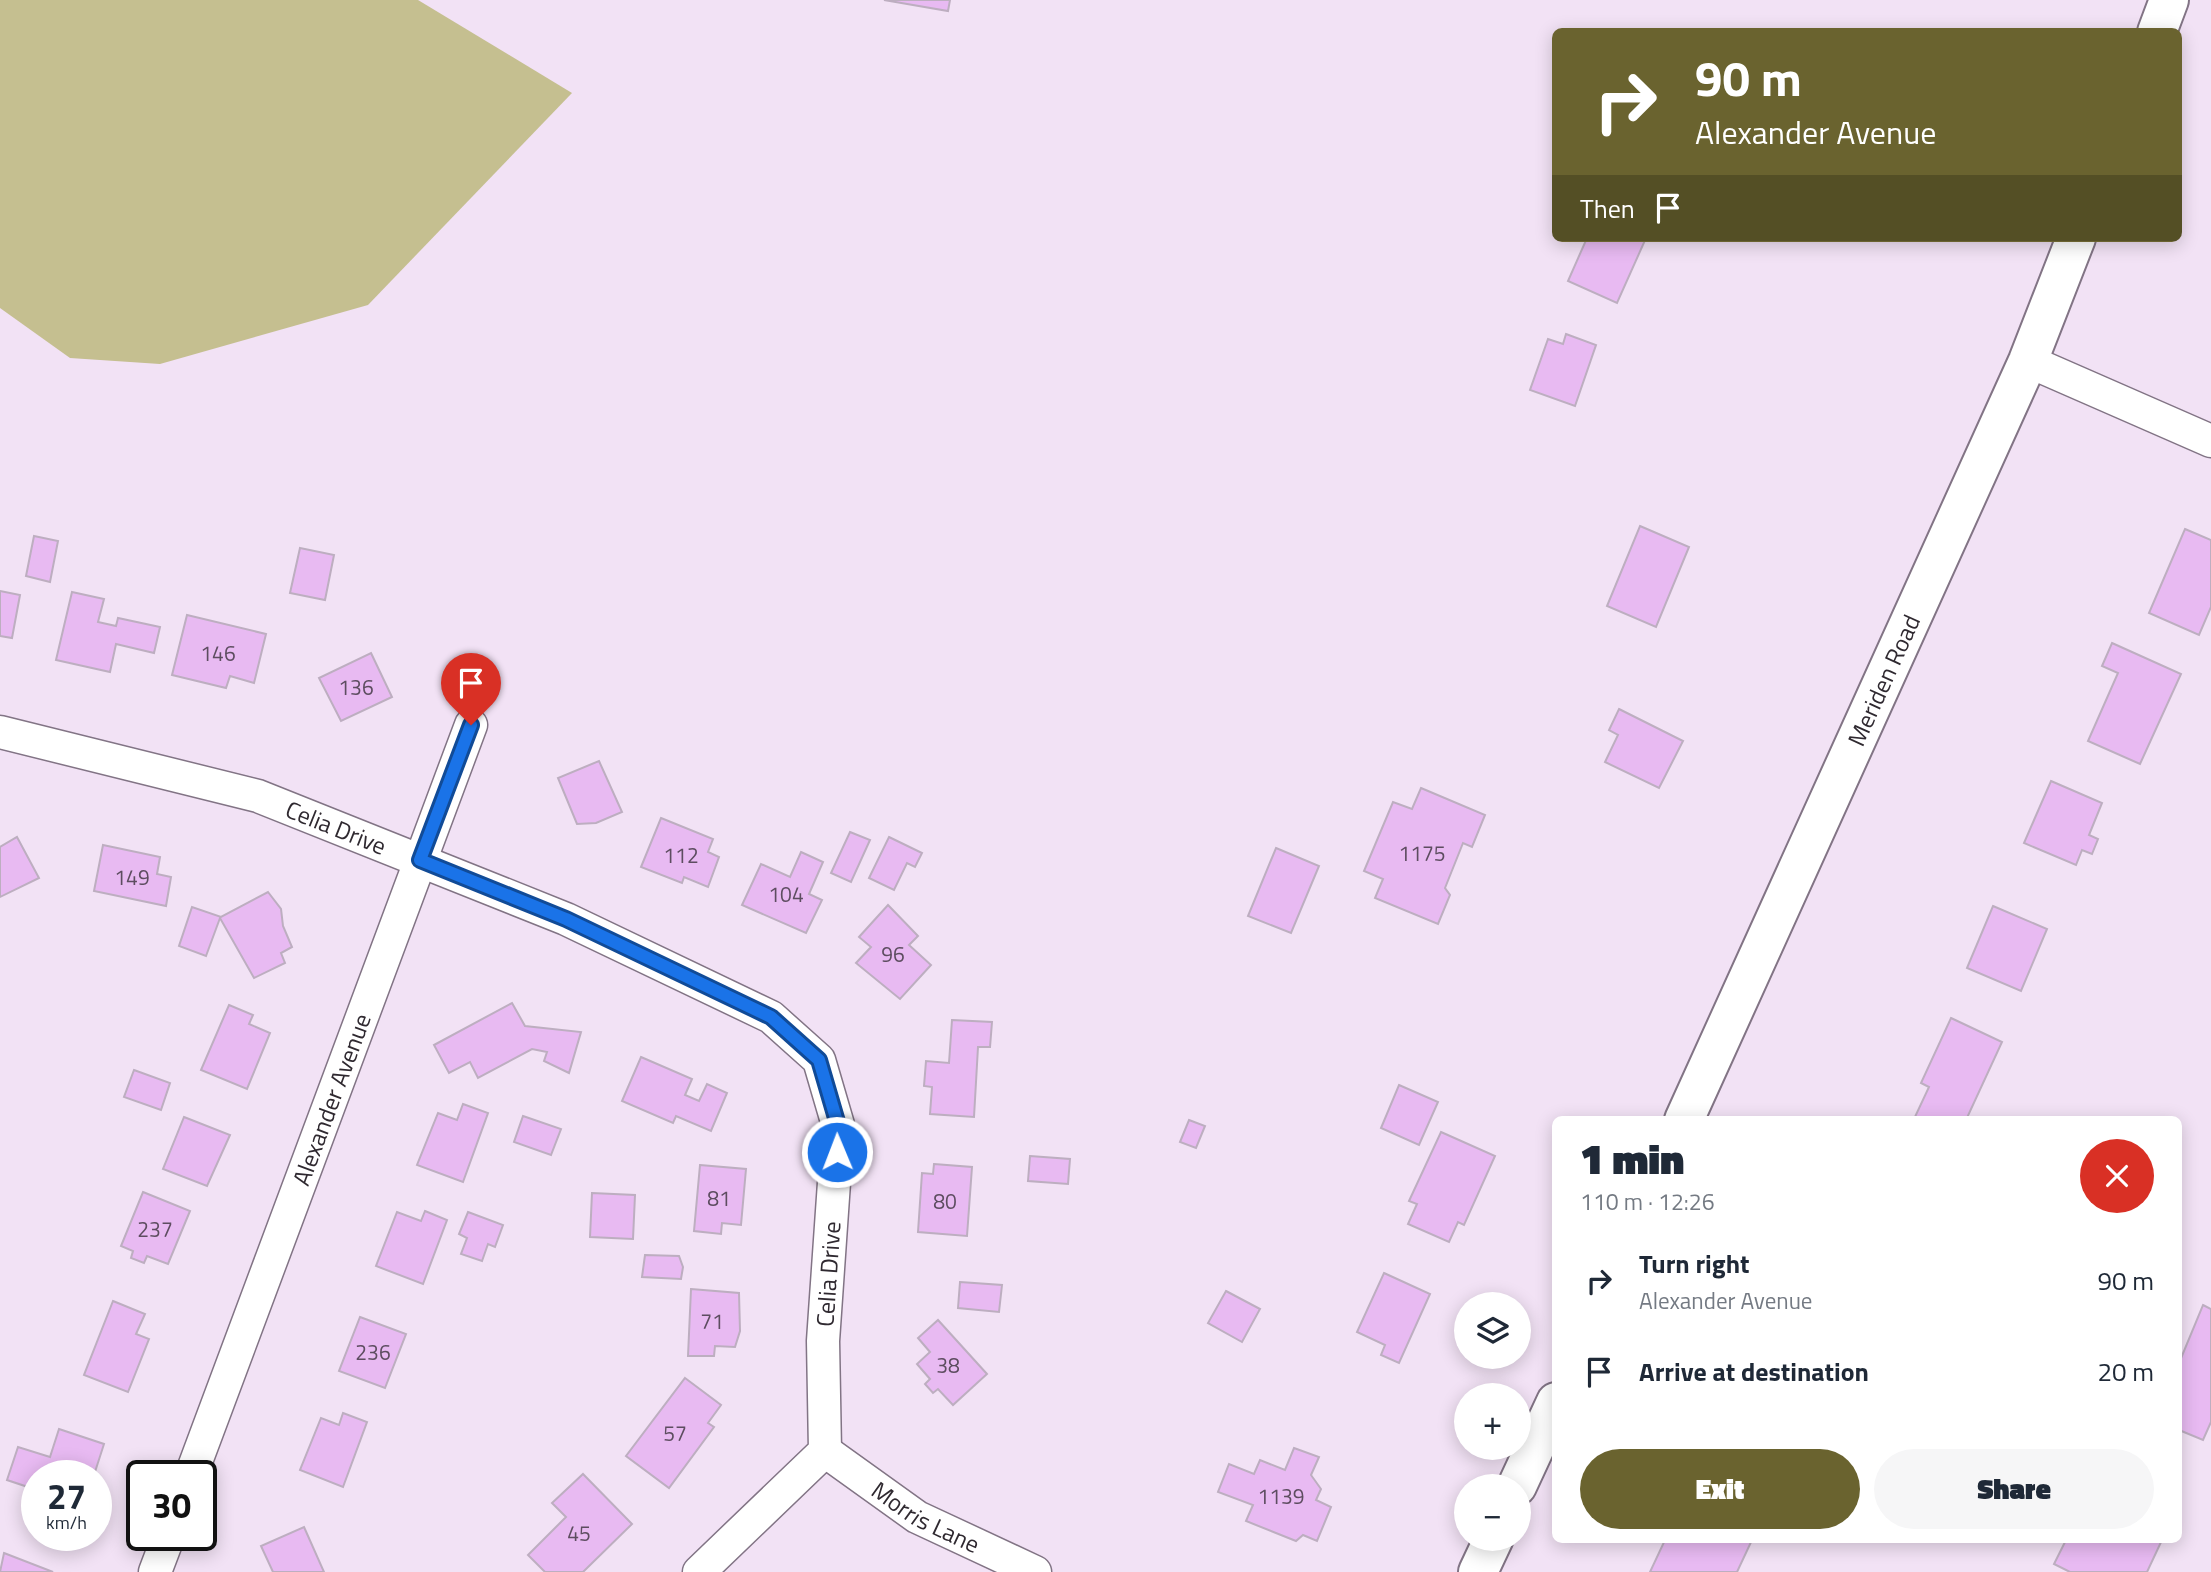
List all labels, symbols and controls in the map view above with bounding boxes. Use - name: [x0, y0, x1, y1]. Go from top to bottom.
- text: 90 m: [1695, 40, 1802, 115]
- icon: right: [1580, 56, 1671, 147]
- text: Alexander Avenue: [1695, 108, 1936, 156]
- text: Then: [1580, 189, 1635, 228]
- icon: arrive: [1649, 189, 1687, 227]
- street label: Meriden Road: [1838, 609, 1929, 752]
- house number: 146: [200, 637, 236, 669]
- pin: [441, 653, 501, 725]
- icon: arrive: [452, 664, 490, 702]
- house number: 136: [338, 671, 374, 703]
- street label: Celia Drive: [280, 791, 392, 864]
- house number: 1175: [1398, 837, 1446, 869]
- house number: 112: [663, 839, 699, 871]
- house number: 149: [114, 861, 150, 893]
- house number: 104: [768, 878, 804, 910]
- house number: 96: [881, 938, 905, 970]
- street label: Alexander Avenue: [283, 1008, 380, 1190]
- position arrow: [800, 1115, 874, 1189]
- text: 1 min: [1580, 1126, 1684, 1190]
- button: close: [2080, 1139, 2154, 1213]
- house number: 81: [707, 1182, 731, 1214]
- text: 110 m · 12:26: [1580, 1184, 1715, 1219]
- house number: 80: [933, 1185, 957, 1217]
- house number: 237: [137, 1213, 173, 1245]
- street label: Celia Drive: [806, 1220, 850, 1328]
- text: Turn right: [1639, 1244, 1750, 1283]
- text: 90 m: [2097, 1261, 2154, 1300]
- icon: right: [1580, 1262, 1618, 1300]
- text: Alexander Avenue: [1639, 1283, 1812, 1318]
- map controls: [1454, 1292, 1531, 1551]
- button: layers: [1454, 1292, 1531, 1369]
- house number: 71: [700, 1305, 724, 1337]
- house number: 236: [355, 1336, 391, 1368]
- house number: 38: [936, 1349, 960, 1381]
- text: Arrive at destination: [1639, 1352, 1869, 1391]
- text: 20 m: [2097, 1352, 2154, 1391]
- icon: arrive: [1580, 1353, 1618, 1391]
- button: +: [1454, 1383, 1531, 1460]
- house number: 57: [663, 1417, 687, 1449]
- button: Exit: [1580, 1449, 1860, 1529]
- button: Share: [1874, 1449, 2154, 1529]
- speed limit sign: 30: [126, 1460, 217, 1551]
- text: 27: [47, 1469, 86, 1523]
- street label: Morris Lane: [864, 1472, 986, 1562]
- button: −: [1454, 1474, 1531, 1551]
- house number: 1139: [1257, 1480, 1305, 1512]
- text: km/h: [46, 1509, 87, 1536]
- house number: 45: [567, 1517, 591, 1549]

